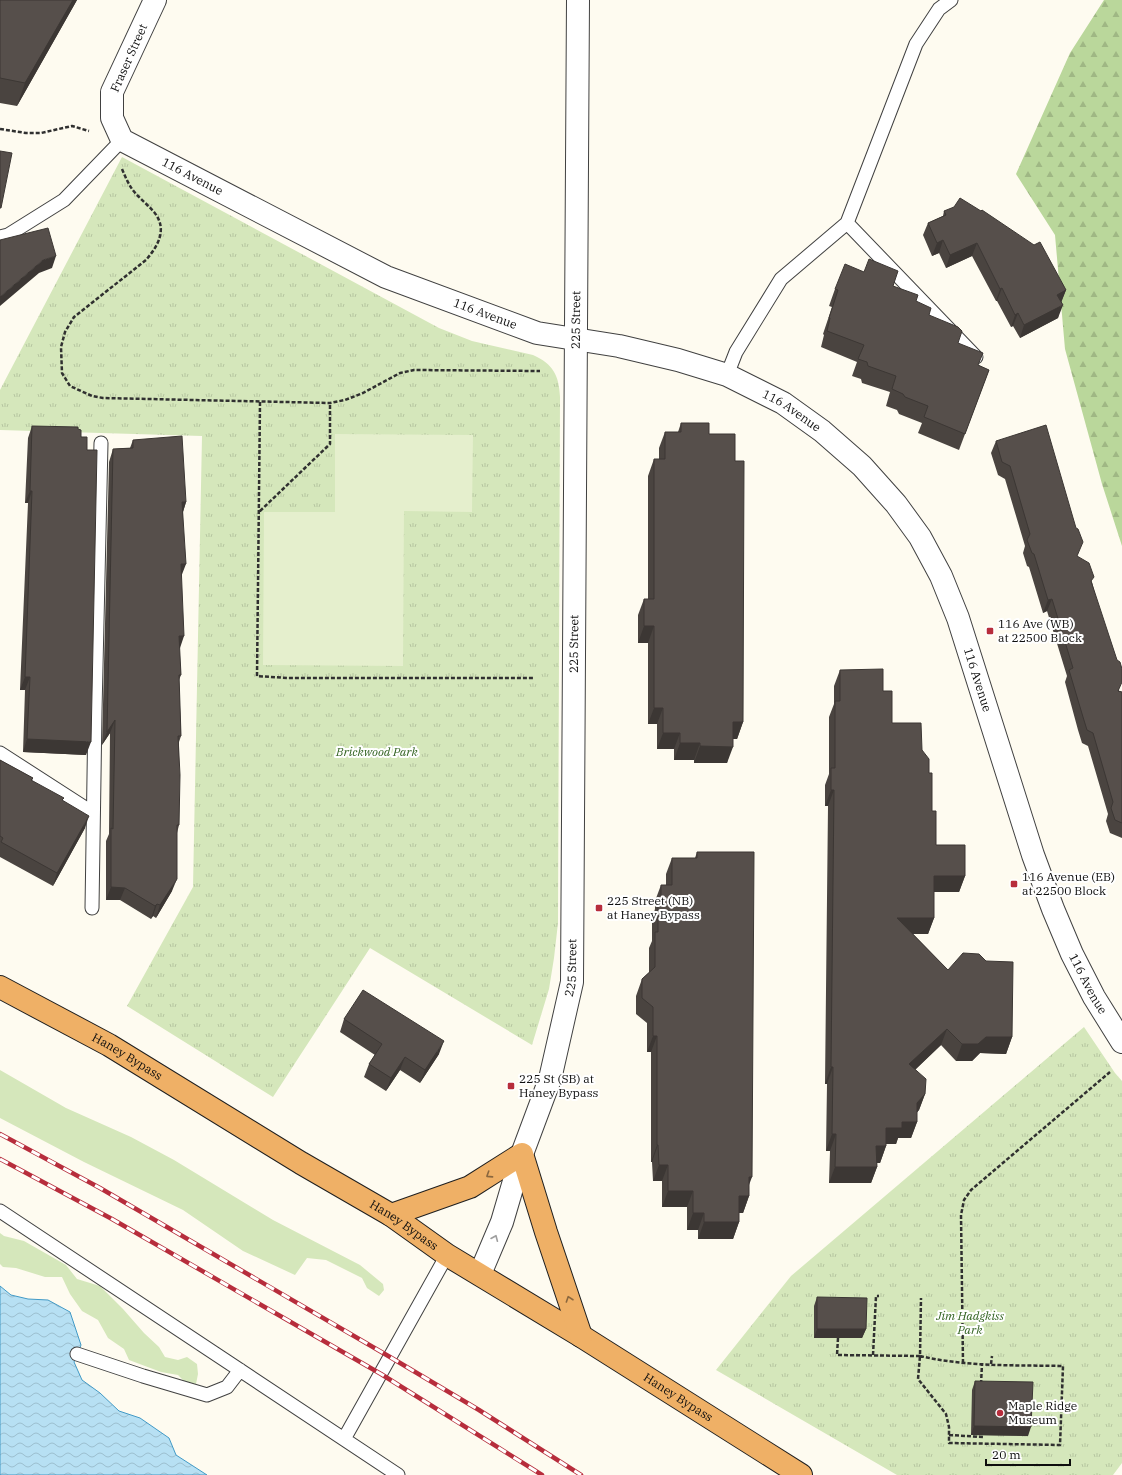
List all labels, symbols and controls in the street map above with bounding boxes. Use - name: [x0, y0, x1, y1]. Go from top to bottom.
- street label: Fraser Street: [107, 21, 150, 94]
- street label: 116 Avenue: [160, 154, 226, 198]
- street label: 225 Street: [568, 291, 583, 349]
- street label: 116 Avenue: [452, 295, 519, 332]
- street label: 116 Avenue: [760, 386, 824, 435]
- street label: 225 Street: [566, 615, 581, 673]
- place label: 116 Ave (WB) at 22500 Block: [998, 616, 1082, 645]
- marker: 116 Ave (WB) at 22500 Block: [985, 626, 995, 636]
- street label: 116 Avenue: [961, 646, 995, 714]
- park label: Brickwood Park: [335, 744, 419, 759]
- place label: 116 Avenue (EB) at 22500 Block: [1022, 869, 1115, 898]
- marker: 116 Avenue (EB) at 22500 Block: [1009, 879, 1019, 889]
- place label: 225 Street (NB) at Haney Bypass: [607, 893, 700, 922]
- marker: 225 Street (NB) at Haney Bypass: [594, 903, 604, 913]
- street label: 225 Street: [561, 939, 579, 998]
- street label: 116 Avenue: [1066, 951, 1111, 1017]
- street label: Haney Bypass: [90, 1029, 165, 1083]
- place label: 225 St (SB) at Haney Bypass: [519, 1071, 598, 1100]
- marker: 225 St (SB) at Haney Bypass: [506, 1081, 516, 1091]
- one-way arrow: [486, 1170, 493, 1177]
- street label: Haney Bypass: [367, 1196, 441, 1253]
- one-way arrow: [490, 1234, 498, 1242]
- one-way arrow: [565, 1296, 574, 1303]
- park label: Jim Hadgkiss Park: [935, 1308, 1004, 1337]
- street label: Haney Bypass: [641, 1369, 716, 1425]
- place label: Maple Ridge Museum: [1008, 1398, 1077, 1427]
- marker: Maple Ridge Museum: [995, 1408, 1005, 1418]
- scale bar: [986, 1441, 1070, 1467]
- text: 20 m: [992, 1447, 1021, 1462]

